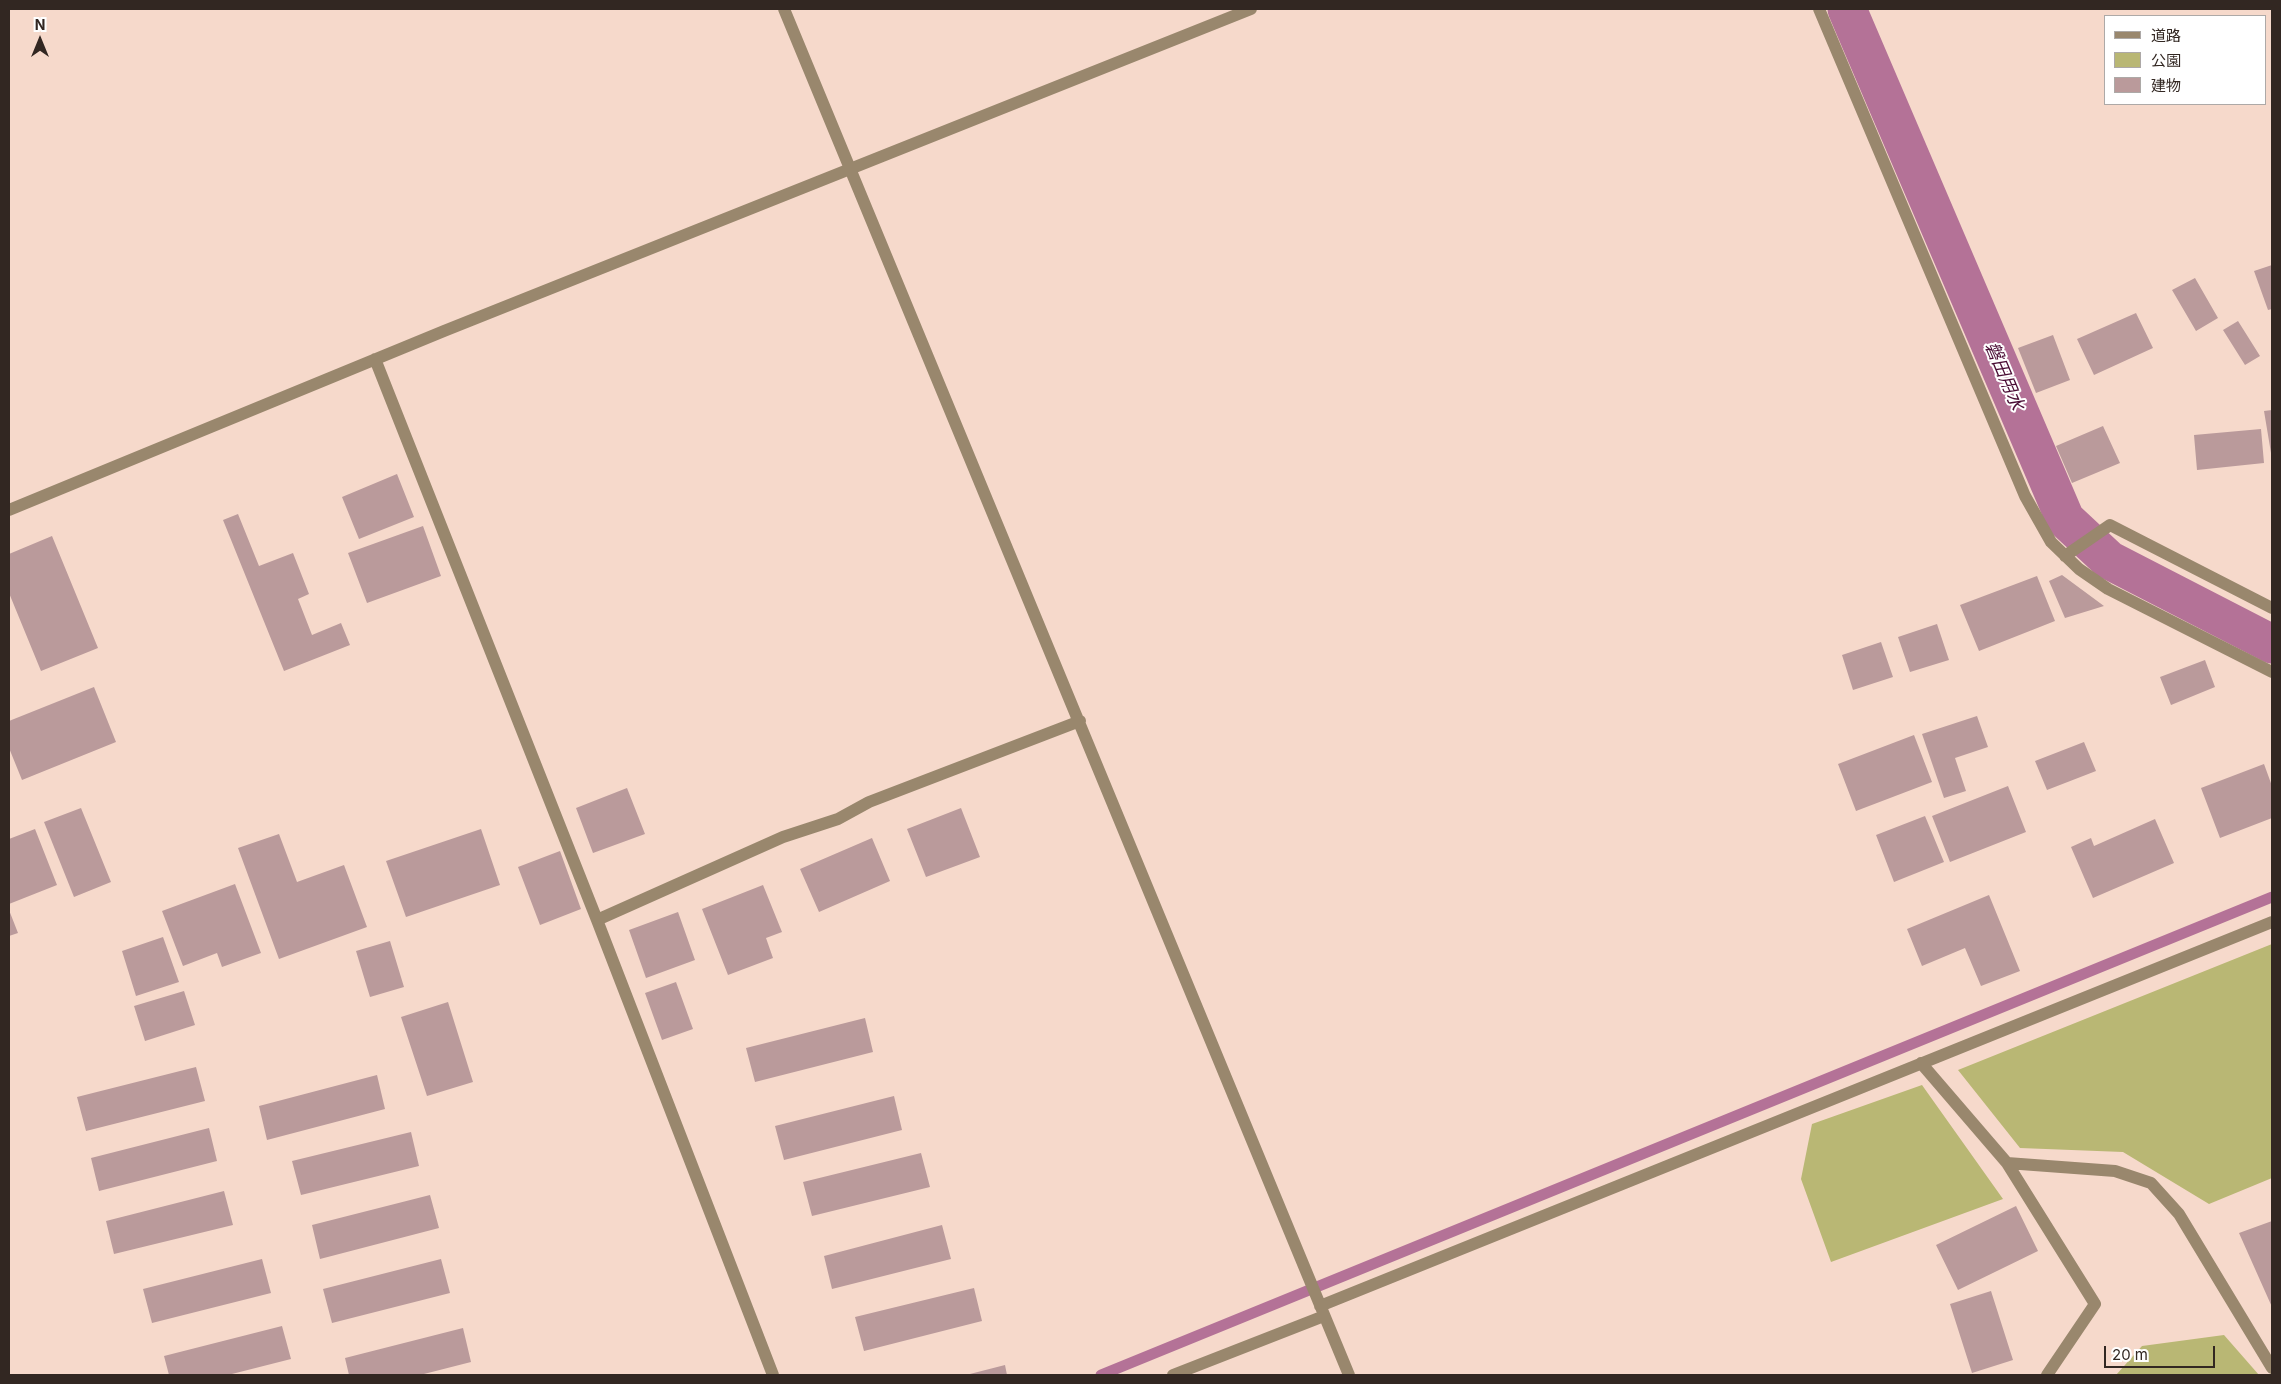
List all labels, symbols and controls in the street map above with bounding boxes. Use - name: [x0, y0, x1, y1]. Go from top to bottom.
- north arrow: [15, 15, 65, 65]
- legend: [2104, 15, 2266, 105]
- text: N: [35, 16, 45, 33]
- text: 道路: [2151, 26, 2181, 45]
- text: 公園: [2151, 51, 2181, 70]
- text: 建物: [2151, 76, 2181, 95]
- water label: 磐田用水: [1980, 339, 2028, 413]
- scale bar: [2106, 1336, 2217, 1368]
- text: 20 m: [2112, 1345, 2148, 1364]

